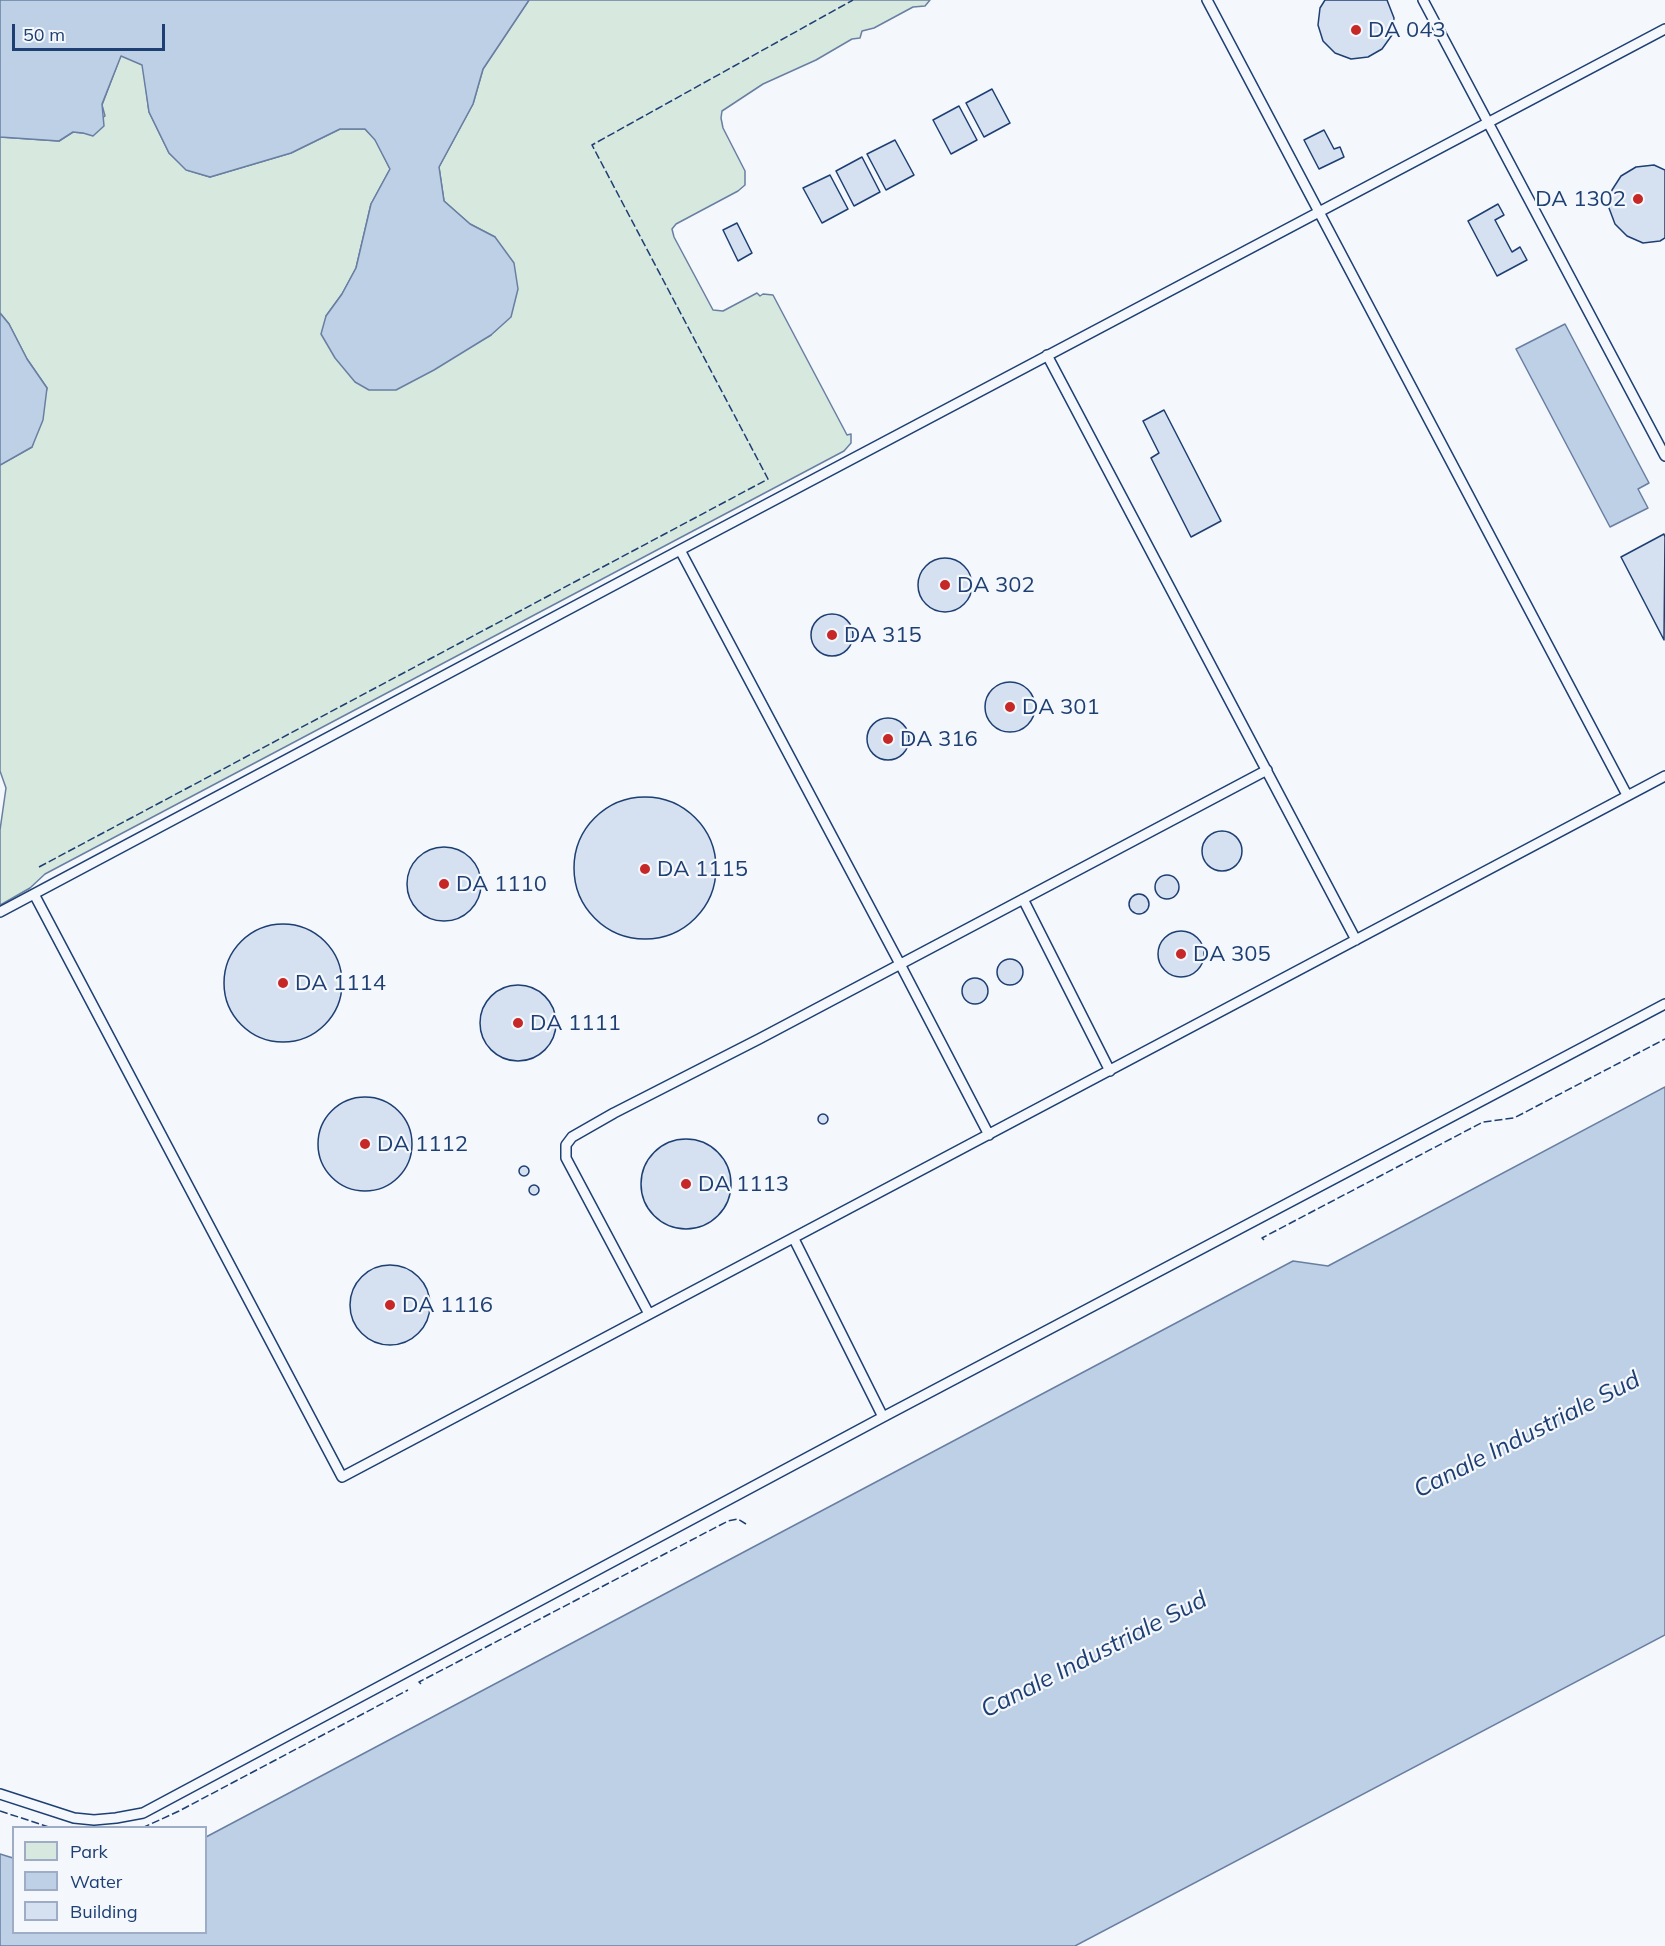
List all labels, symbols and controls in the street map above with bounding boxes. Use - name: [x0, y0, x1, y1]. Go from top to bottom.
- scale bar: [15, 12, 168, 50]
- place label: DA 043: [1368, 17, 1446, 43]
- text: 50 m: [23, 23, 65, 46]
- marker: DA 043: [1349, 23, 1363, 37]
- place label: DA 1302: [1535, 186, 1626, 212]
- marker: DA 1302: [1631, 192, 1645, 206]
- place label: DA 302: [957, 572, 1035, 598]
- marker: DA 302: [938, 578, 952, 592]
- place label: DA 315: [844, 622, 922, 648]
- marker: DA 315: [825, 628, 839, 642]
- place label: DA 301: [1022, 694, 1100, 720]
- marker: DA 301: [1003, 700, 1017, 714]
- place label: DA 316: [900, 726, 978, 752]
- marker: DA 316: [881, 732, 895, 746]
- place label: DA 1115: [657, 856, 748, 882]
- marker: DA 1115: [638, 862, 652, 876]
- place label: DA 1110: [456, 871, 547, 897]
- marker: DA 1110: [437, 877, 451, 891]
- place label: DA 305: [1193, 941, 1271, 967]
- marker: DA 305: [1174, 947, 1188, 961]
- place label: DA 1114: [295, 970, 386, 996]
- marker: DA 1114: [276, 976, 290, 990]
- place label: DA 1111: [530, 1010, 621, 1036]
- marker: DA 1111: [511, 1016, 525, 1030]
- place label: DA 1112: [377, 1131, 468, 1157]
- marker: DA 1112: [358, 1137, 372, 1151]
- place label: DA 1113: [698, 1171, 789, 1197]
- marker: DA 1113: [679, 1177, 693, 1191]
- place label: DA 1116: [402, 1292, 493, 1318]
- marker: DA 1116: [383, 1298, 397, 1312]
- water label: Canale Industriale Sud: [1409, 1365, 1645, 1505]
- water label: Canale Industriale Sud: [976, 1585, 1212, 1725]
- legend: [12, 1826, 207, 1934]
- text: Park: [70, 1840, 108, 1863]
- text: Water: [70, 1870, 122, 1893]
- text: Building: [70, 1900, 138, 1923]

